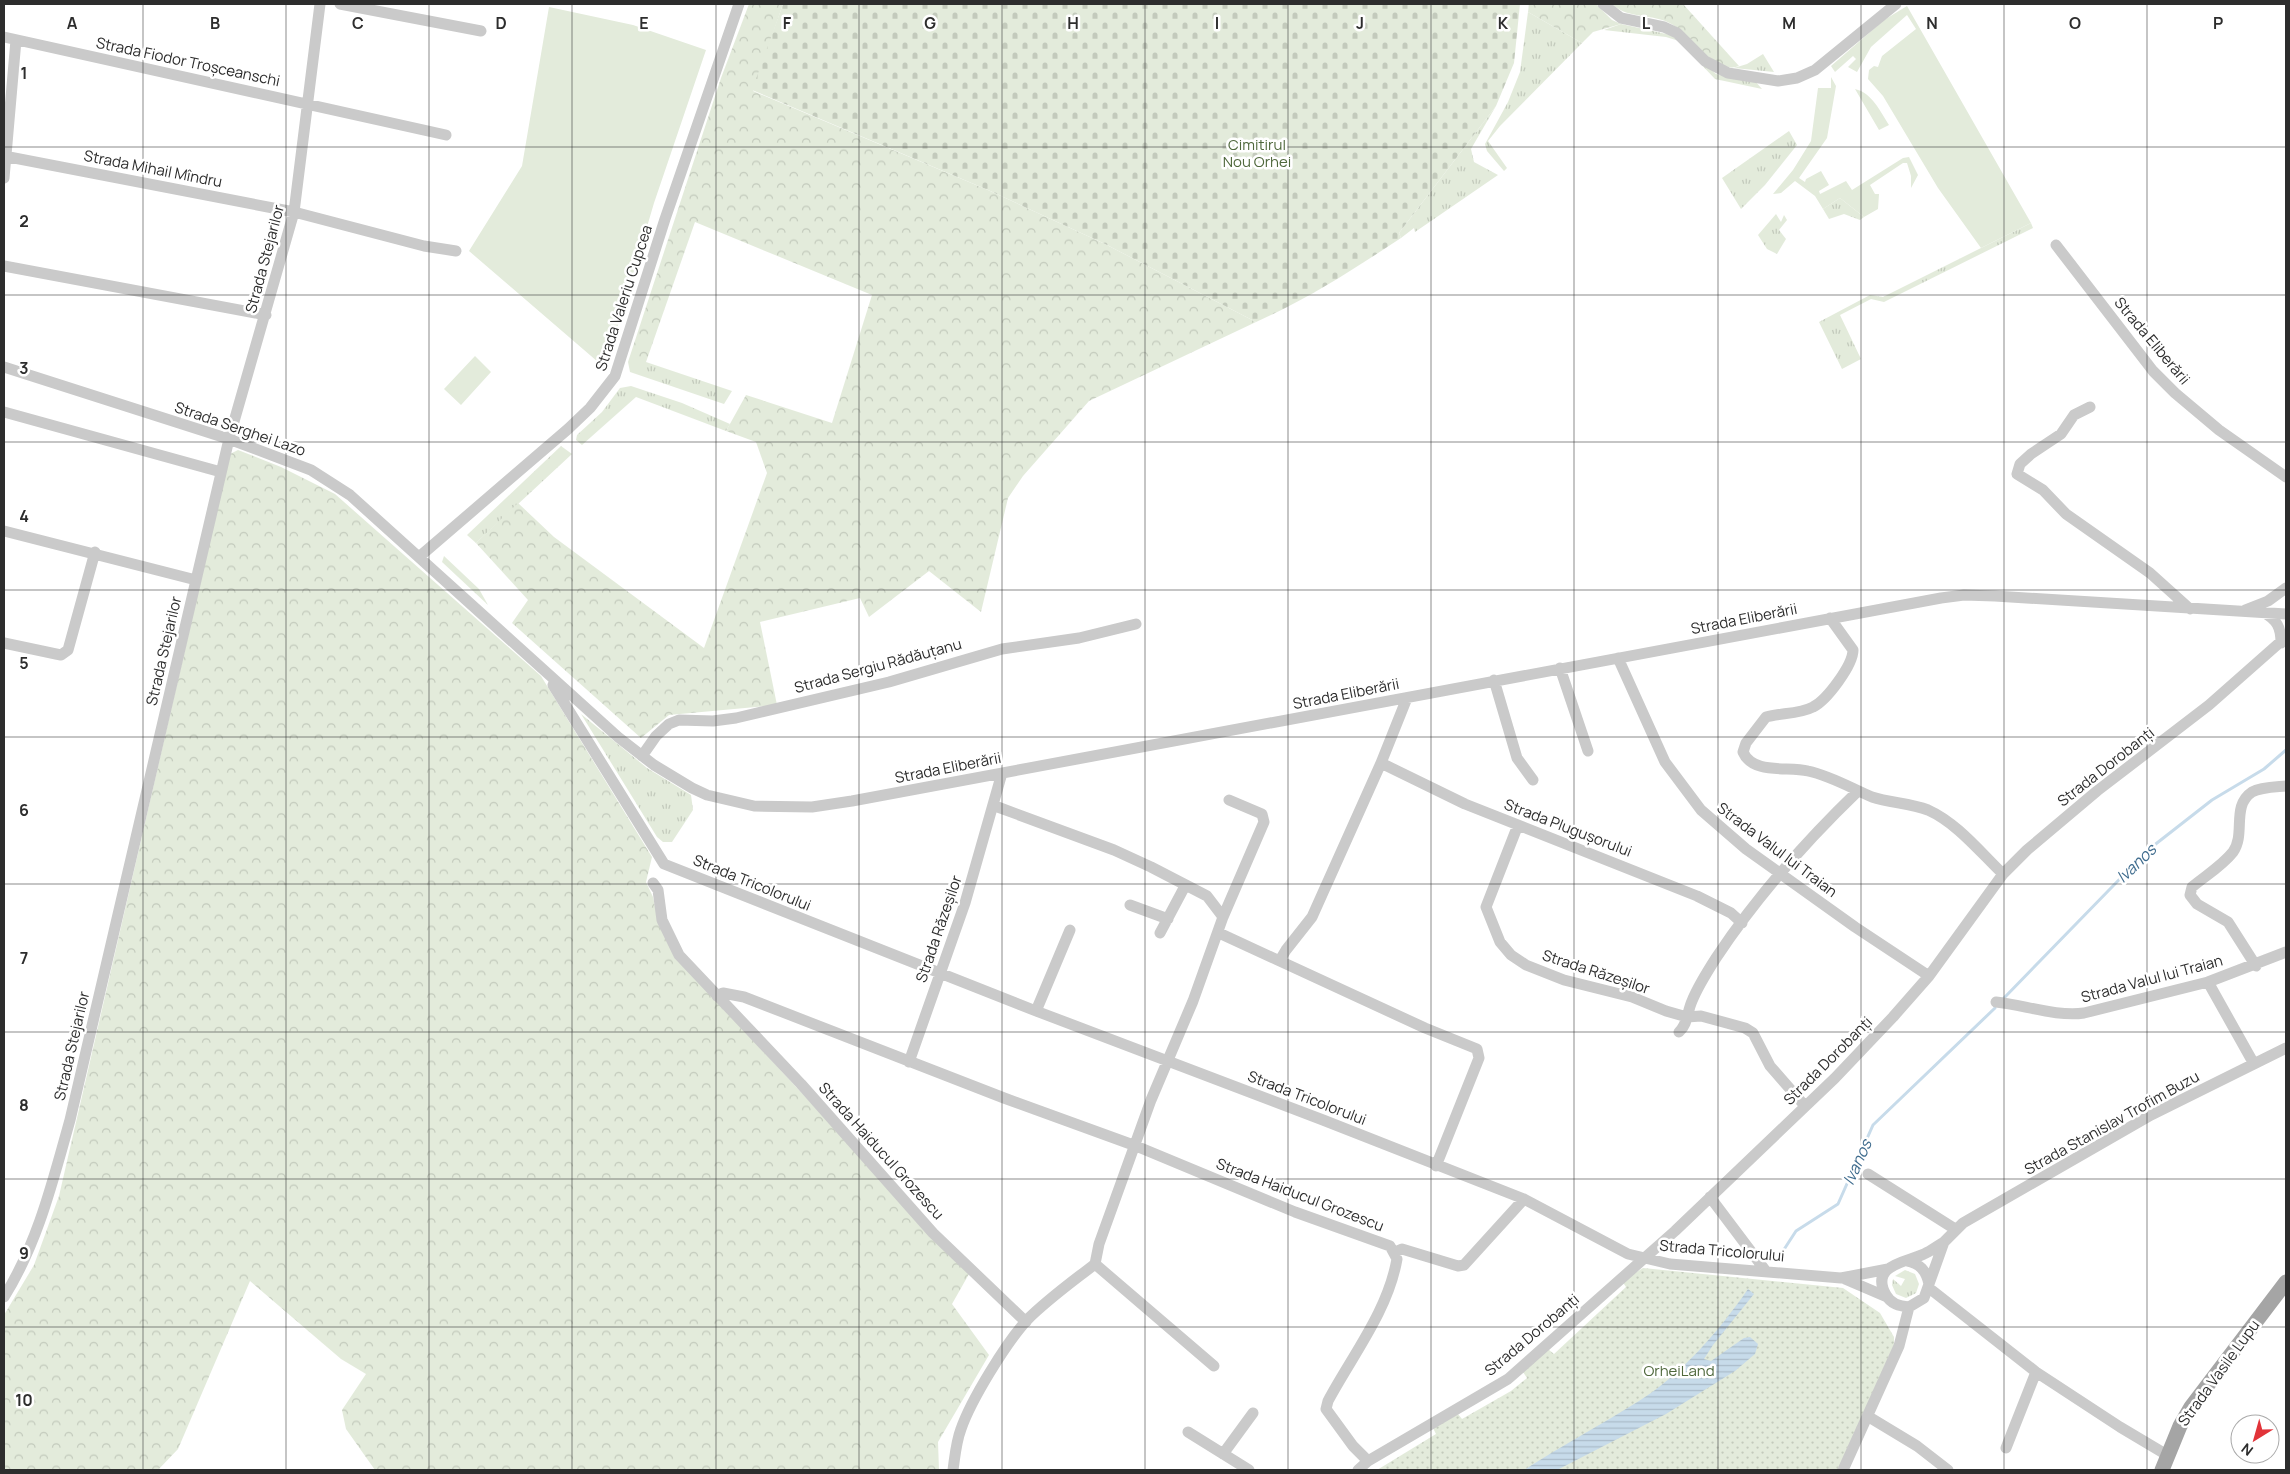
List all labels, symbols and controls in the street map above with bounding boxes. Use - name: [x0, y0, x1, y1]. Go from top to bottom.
- text: A: [67, 12, 78, 34]
- text: B: [210, 12, 220, 34]
- text: C: [352, 12, 364, 34]
- text: D: [495, 12, 507, 34]
- text: E: [639, 12, 649, 34]
- text: F: [783, 12, 792, 34]
- text: G: [924, 12, 936, 34]
- text: H: [1067, 12, 1079, 34]
- text: I: [1215, 12, 1219, 34]
- text: J: [1356, 12, 1364, 34]
- text: K: [1498, 12, 1509, 34]
- text: L: [1642, 12, 1651, 34]
- text: M: [1782, 12, 1796, 34]
- text: N: [1926, 12, 1938, 34]
- text: O: [2069, 12, 2081, 34]
- text: P: [2213, 12, 2223, 34]
- street label: Strada Fiodor Troșceanschi: [94, 32, 282, 91]
- text: 1: [20, 62, 28, 84]
- park label: Cimitirul Nou Orhei: [1223, 134, 1291, 172]
- street label: Strada Mihail Mîndru: [82, 145, 224, 192]
- street label: Strada Stejarilor: [240, 202, 289, 315]
- text: 2: [19, 210, 29, 232]
- street label: Strada Valeriu Cupcea: [590, 222, 657, 373]
- street label: Strada Eliberării: [2110, 293, 2195, 389]
- text: 3: [19, 357, 29, 379]
- street label: Strada Serghei Lazo: [172, 396, 309, 461]
- text: 4: [19, 505, 29, 527]
- street label: Strada Stejarilor: [141, 594, 186, 708]
- street label: Strada Eliberării: [1689, 598, 1799, 639]
- street label: Strada Sergiu Rădăuțanu: [792, 633, 964, 698]
- text: 5: [19, 652, 29, 674]
- street label: Strada Eliberării: [1291, 673, 1401, 714]
- street label: Strada Dorobanți: [2053, 722, 2159, 811]
- street label: Strada Eliberării: [893, 747, 1003, 788]
- street label: Strada Plugușorului: [1501, 794, 1635, 862]
- street label: Strada Valul lui Traian: [1713, 797, 1842, 902]
- text: 6: [19, 799, 29, 821]
- water label: Ivanos: [2111, 837, 2162, 887]
- street label: Strada Tricolorului: [690, 849, 814, 916]
- street label: Strada Răzeșilor: [910, 872, 967, 985]
- street label: Strada Răzeșilor: [1540, 944, 1653, 999]
- text: 7: [20, 947, 28, 969]
- street label: Strada Valul lui Traian: [2079, 949, 2225, 1008]
- street label: Strada Stejarilor: [49, 989, 94, 1103]
- street label: Strada Dorobanți: [1779, 1012, 1877, 1110]
- street label: Strada Tricolorului: [1245, 1065, 1370, 1130]
- street label: Strada Stanislav Trofim Buzu: [2021, 1066, 2203, 1179]
- street label: Strada Haiducul Grozescu: [814, 1077, 949, 1224]
- text: 8: [19, 1094, 29, 1116]
- water label: Ivanos: [1837, 1134, 1877, 1188]
- street label: Strada Haiducul Grozescu: [1213, 1153, 1387, 1236]
- street label: Strada Tricolorului: [1659, 1235, 1786, 1266]
- text: 9: [19, 1242, 29, 1264]
- street label: Strada Dorobanți: [1480, 1289, 1583, 1380]
- street label: Strada Vasile Lupu: [2173, 1315, 2264, 1430]
- park label: OrheiLand: [1643, 1360, 1715, 1381]
- text: 10: [15, 1389, 33, 1411]
- north arrow: [2230, 1414, 2280, 1464]
- text: N: [2237, 1439, 2257, 1460]

